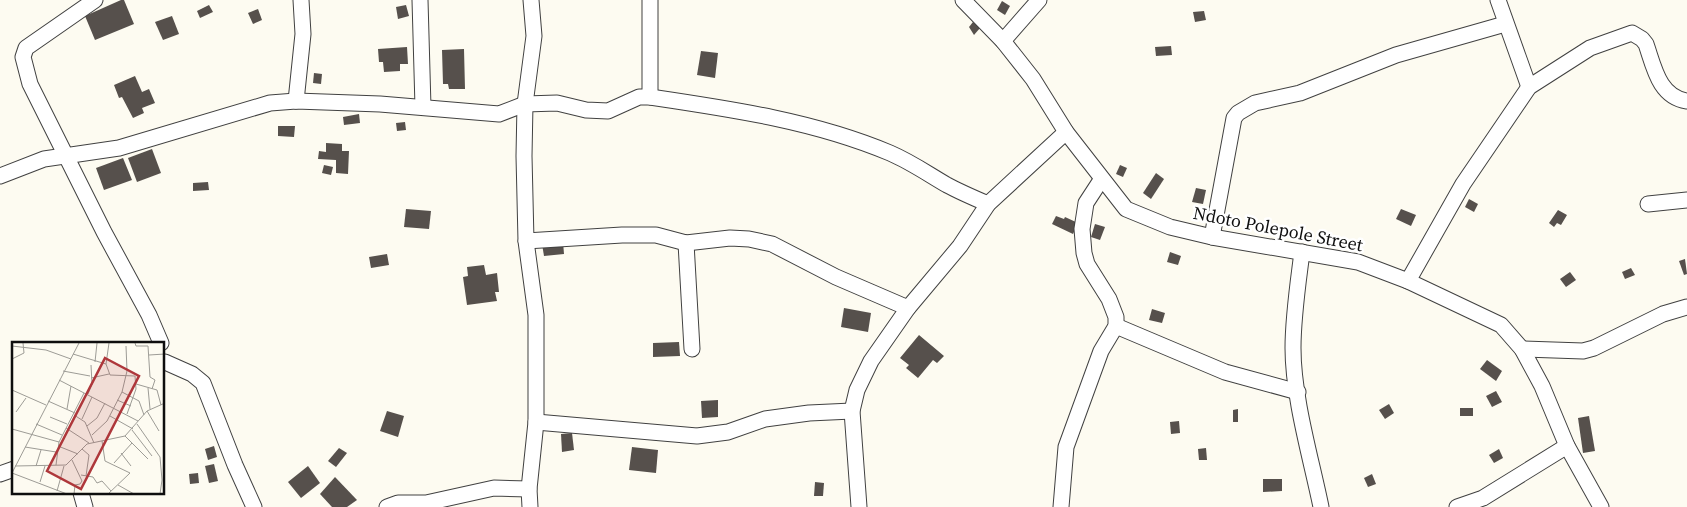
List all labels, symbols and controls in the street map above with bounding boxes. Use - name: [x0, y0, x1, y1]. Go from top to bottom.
- street label: Ndoto Polepole Street: [1191, 200, 1365, 257]
- inset map: [12, 342, 165, 494]

